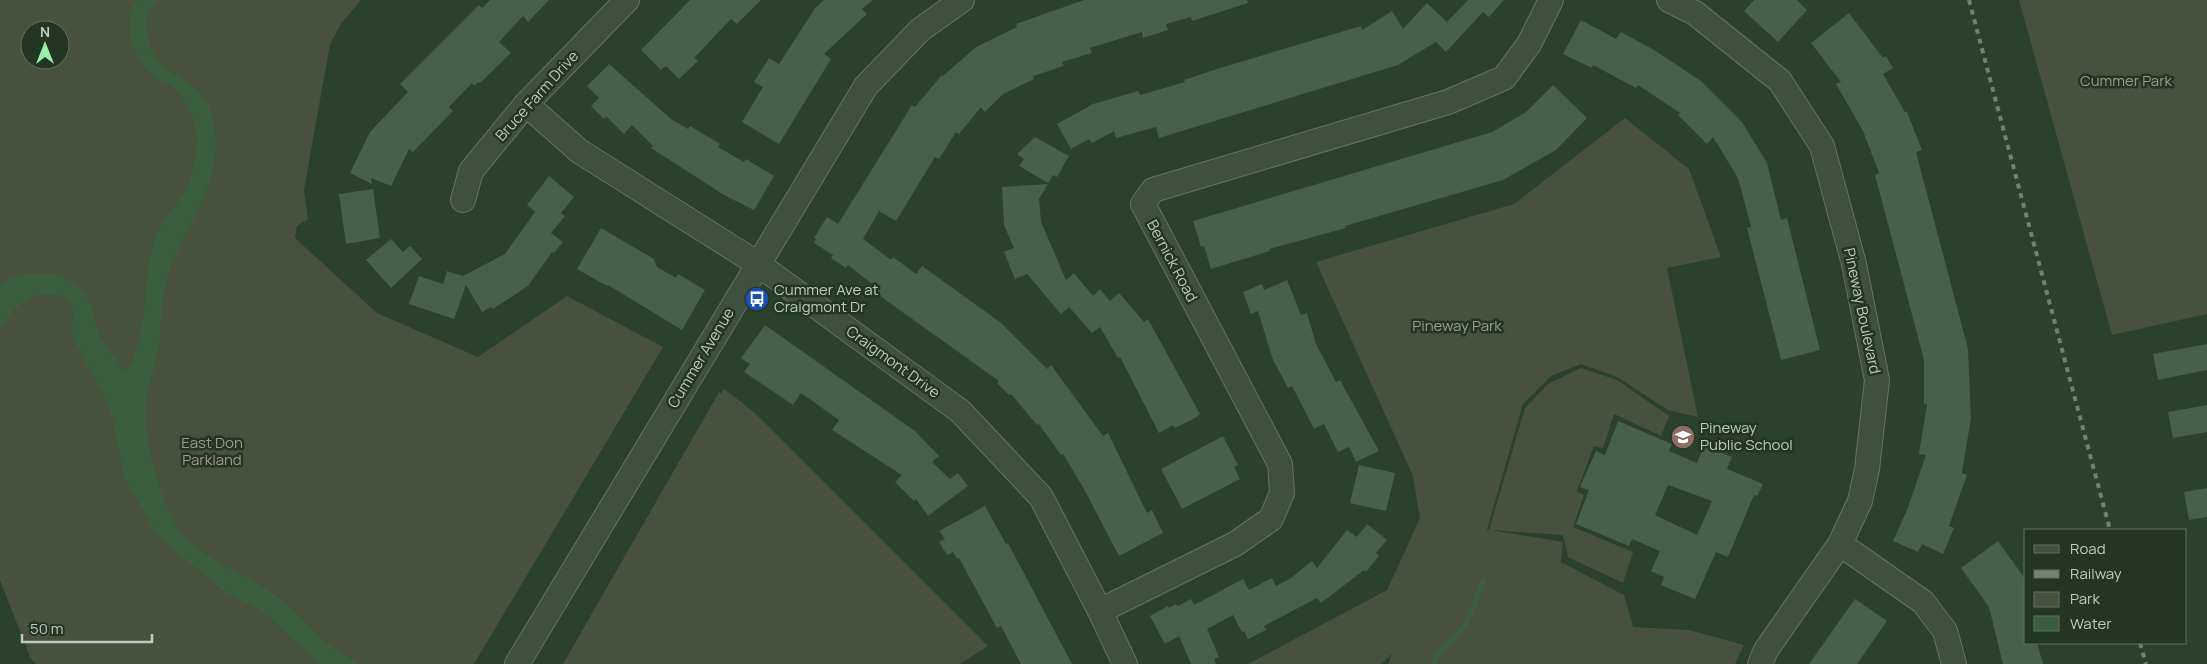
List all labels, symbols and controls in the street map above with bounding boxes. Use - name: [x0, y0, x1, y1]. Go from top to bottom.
- north arrow: [20, 20, 70, 70]
- text: N: [40, 22, 50, 41]
- street label: Bruce Farm Drive: [490, 46, 583, 145]
- park label: Cummer Park: [2080, 70, 2173, 91]
- street label: Bernick Road: [1142, 216, 1203, 305]
- street label: Pineway Boulevard: [1839, 246, 1886, 376]
- place label: Cummer Ave at Craigmont Dr: [774, 279, 879, 317]
- bus stop icon: Cummer Ave at Craigmont Dr: [744, 286, 770, 312]
- street label: Cummer Avenue: [662, 303, 739, 412]
- park label: Pineway Park: [1412, 315, 1502, 336]
- street label: Craigmont Drive: [842, 320, 945, 403]
- place label: Pineway Public School: [1700, 417, 1793, 455]
- school or university icon: Pineway Public School: [1670, 424, 1696, 450]
- park label: East Don Parkland: [181, 432, 243, 470]
- legend: [2024, 529, 2187, 644]
- text: Road: [2070, 538, 2106, 559]
- text: Railway: [2070, 563, 2122, 584]
- text: Park: [2070, 588, 2100, 609]
- scale bar: [22, 612, 152, 644]
- text: Water: [2070, 613, 2112, 634]
- text: 50 m: [30, 618, 64, 639]

